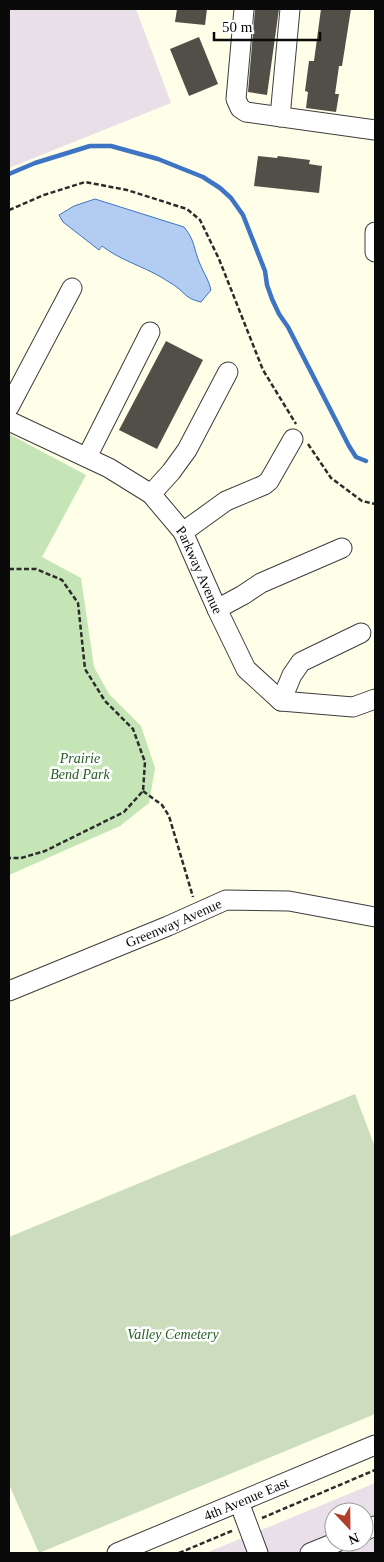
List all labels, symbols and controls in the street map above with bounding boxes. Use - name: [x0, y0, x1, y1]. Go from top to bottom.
- scale bar: [214, 10, 320, 42]
- text: 50 m: [222, 19, 253, 35]
- street label: Parkway Avenue: [174, 523, 226, 616]
- park label: Prairie Bend Park: [50, 751, 111, 782]
- street label: Greenway Avenue: [123, 896, 224, 950]
- park label: Valley Cemetery: [127, 1327, 219, 1342]
- street label: 4th Avenue East: [201, 1474, 291, 1523]
- north arrow: [324, 1502, 374, 1552]
- text: N: [346, 1530, 361, 1547]

